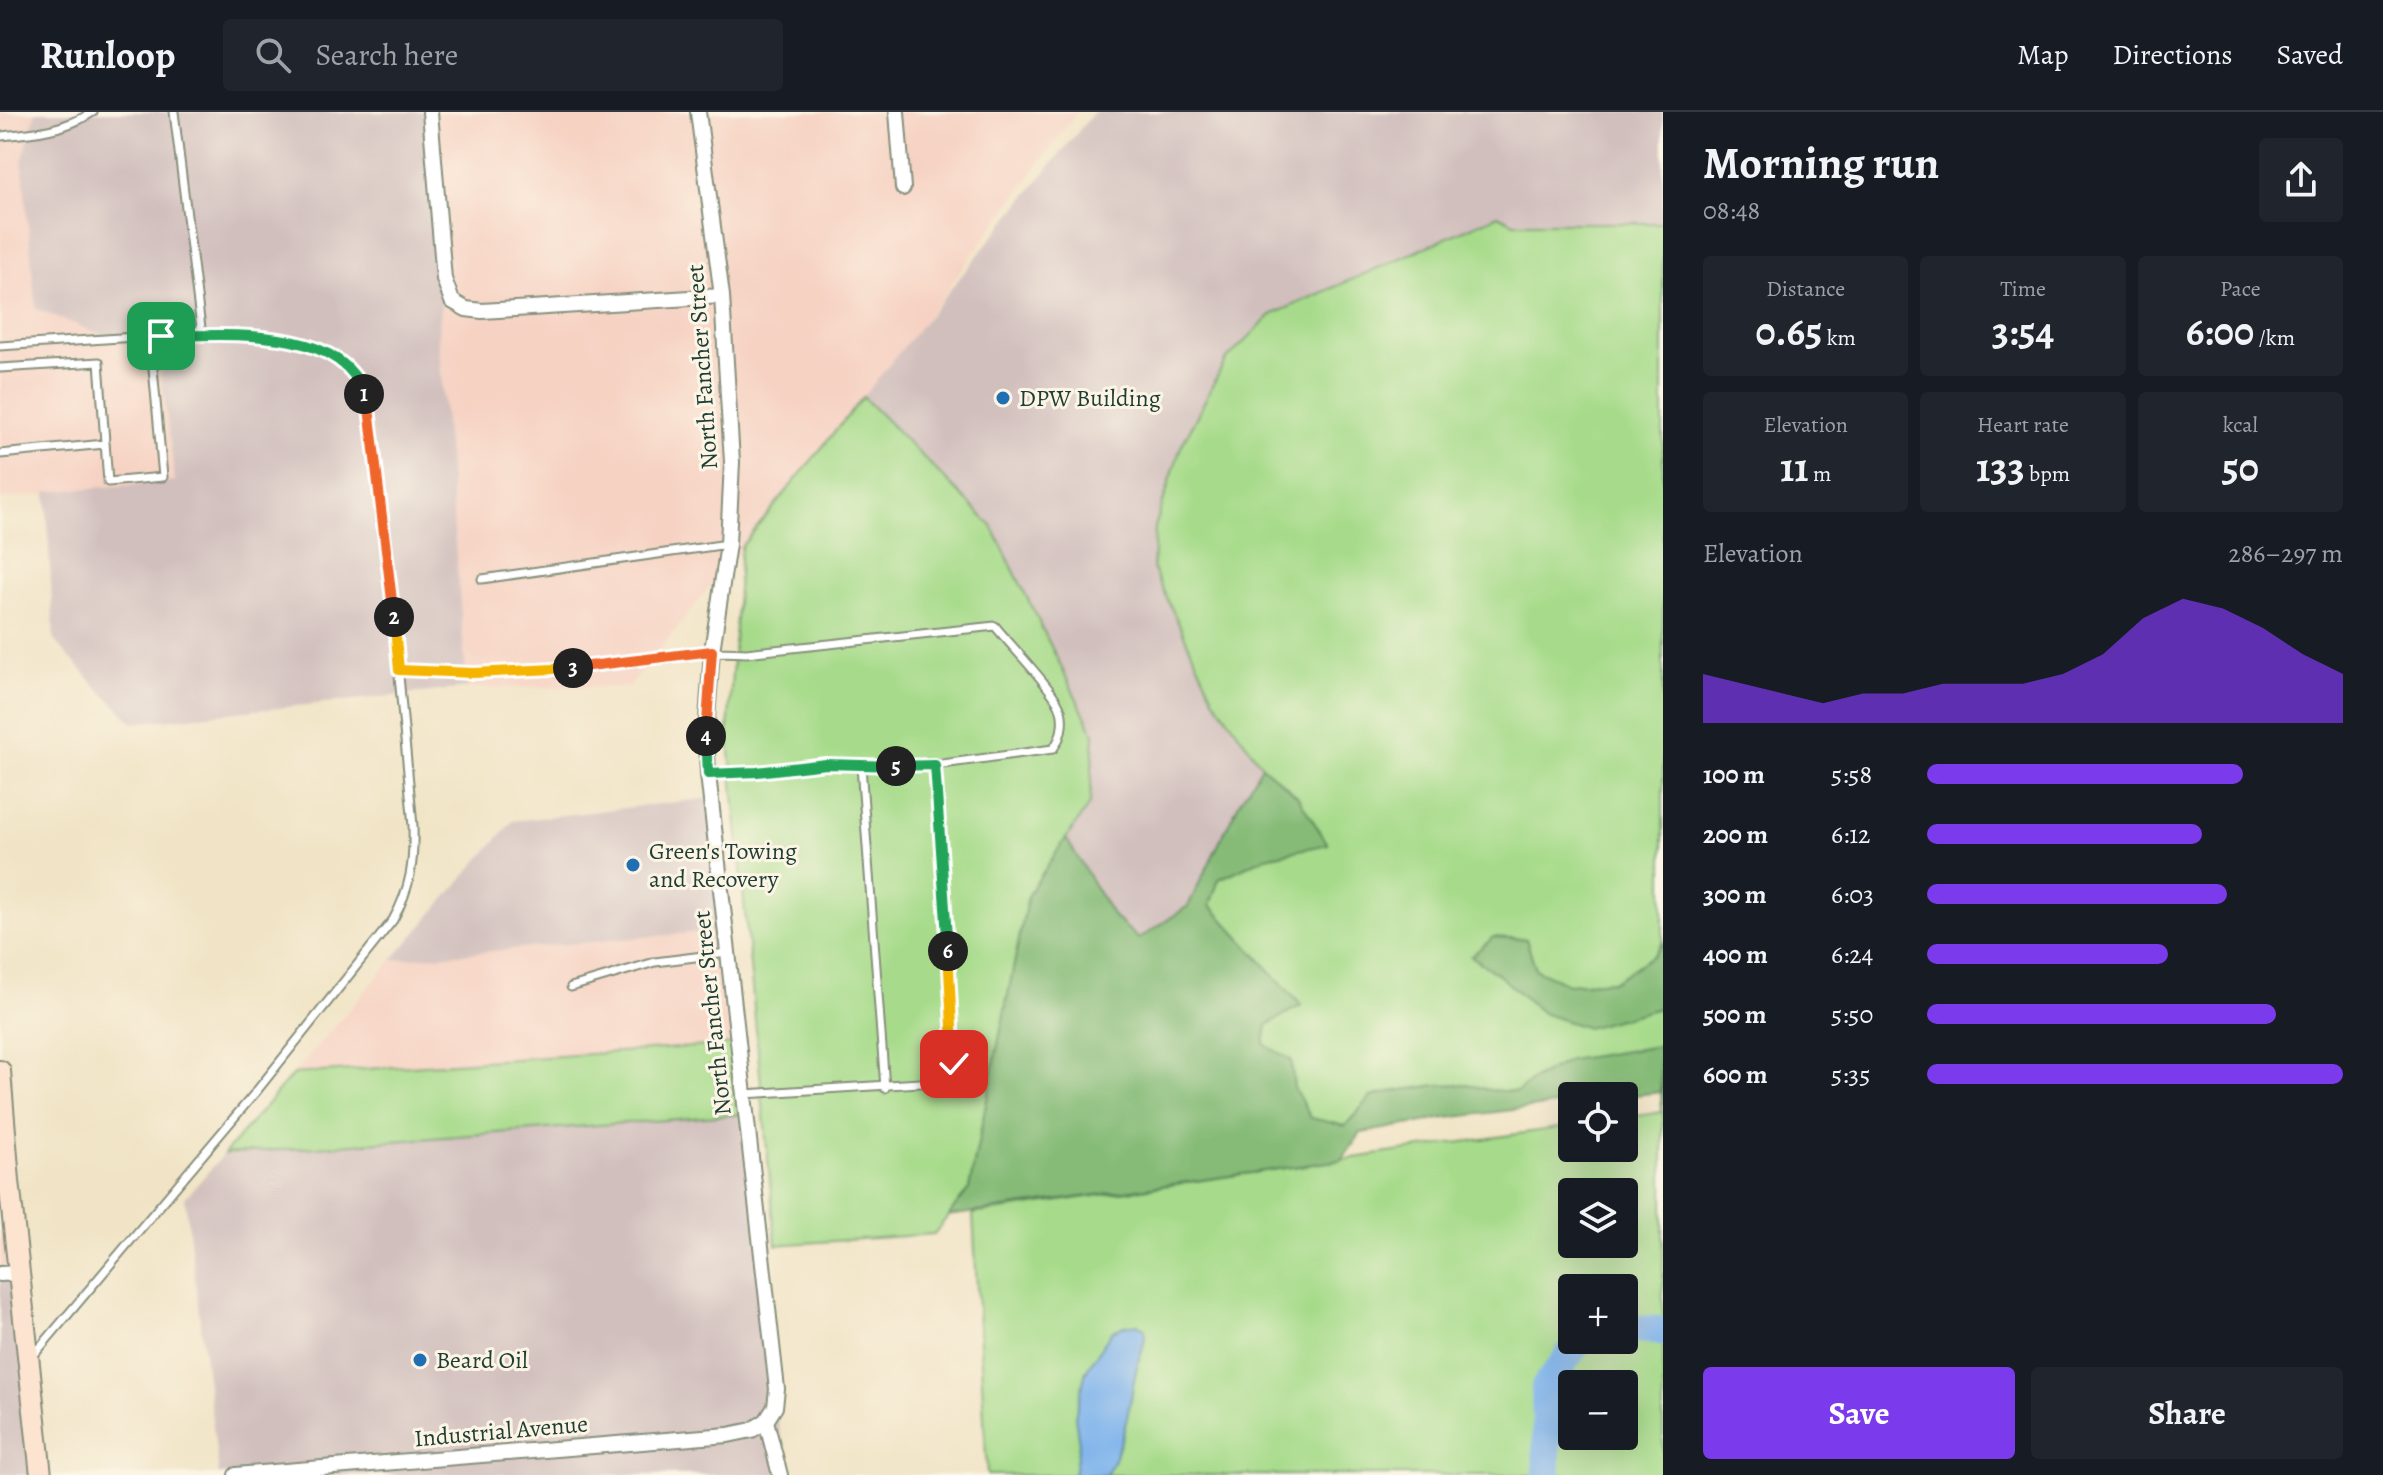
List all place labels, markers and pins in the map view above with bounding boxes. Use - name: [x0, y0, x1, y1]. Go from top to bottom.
- pin: [127, 302, 195, 370]
- pin: 1: [344, 374, 384, 414]
- place label: DPW Building: [1019, 382, 1161, 414]
- marker: DPW Building: [994, 389, 1012, 407]
- pin: 2: [374, 597, 414, 637]
- pin: 3: [553, 648, 593, 688]
- pin: 4: [686, 716, 726, 756]
- pin: 5: [876, 746, 916, 786]
- place label: Green's Towing and Recovery: [649, 835, 797, 895]
- marker: Green's Towing and Recovery: [624, 856, 642, 874]
- pin: 6: [928, 931, 968, 971]
- pin: [920, 1030, 988, 1098]
- place label: Beard Oil: [436, 1344, 528, 1376]
- marker: Beard Oil: [411, 1351, 429, 1369]

